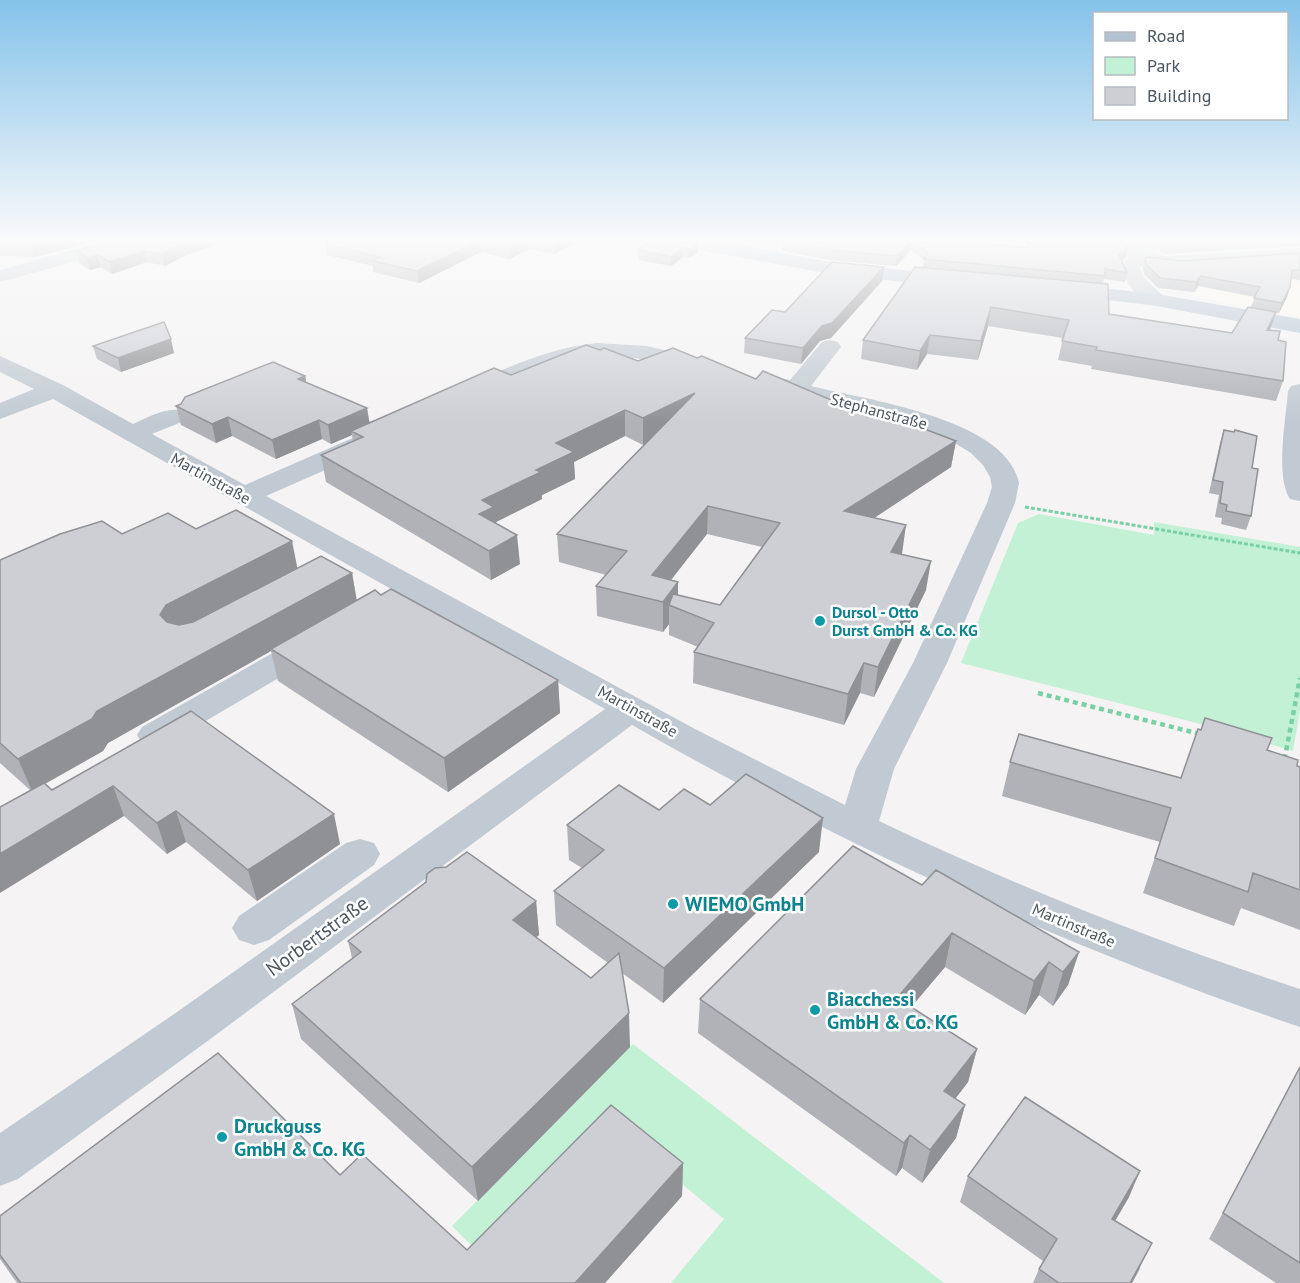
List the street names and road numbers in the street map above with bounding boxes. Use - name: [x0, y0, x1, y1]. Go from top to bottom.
- street label: Stephanstraße: [829, 389, 929, 433]
- street label: Martinstraße: [168, 448, 254, 508]
- street label: Martinstraße: [595, 681, 681, 741]
- street label: Norbertstraße: [261, 890, 373, 982]
- street label: Martinstraße: [1030, 899, 1118, 951]

